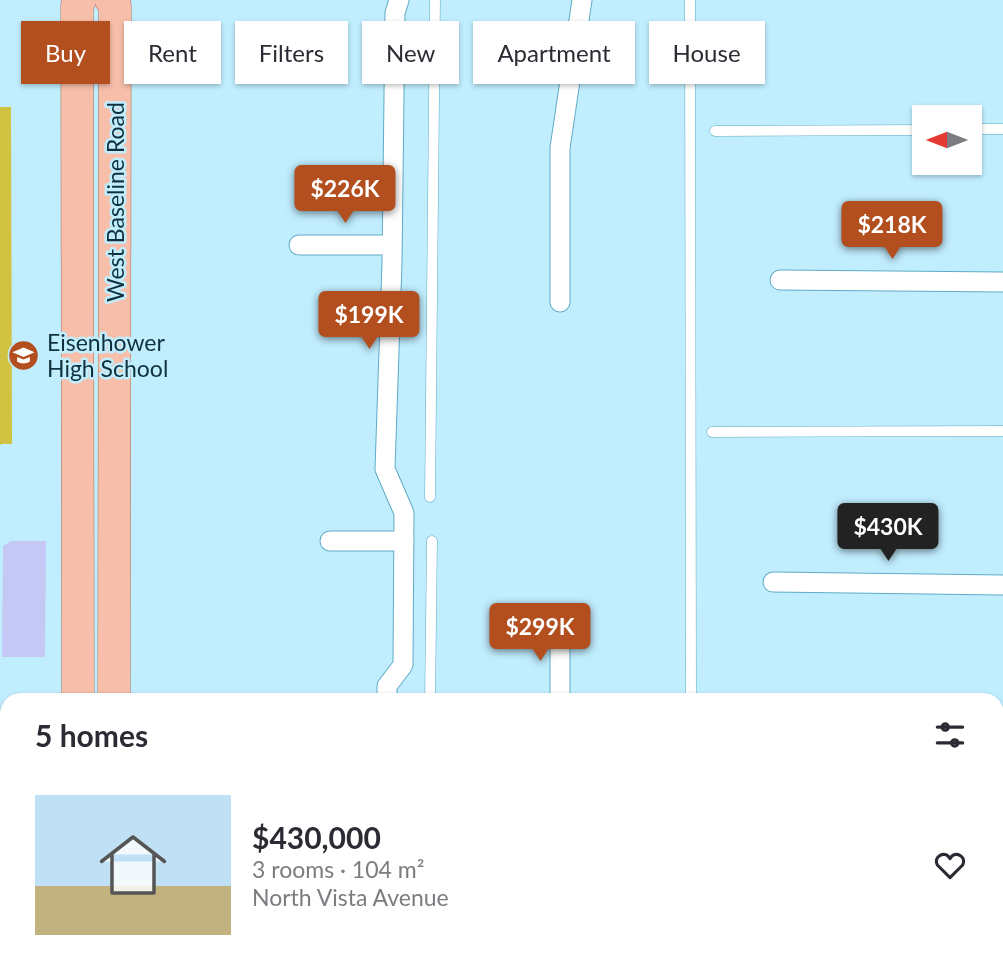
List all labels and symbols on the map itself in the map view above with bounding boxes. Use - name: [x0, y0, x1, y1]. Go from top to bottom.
- street label: West Baseline Road: [101, 102, 129, 302]
- north arrow: [912, 105, 982, 175]
- pin: $226K: [296, 166, 394, 225]
- pin: $218K: [843, 202, 941, 261]
- pin: $199K: [320, 292, 418, 351]
- place label: Eisenhower High School: [47, 328, 168, 382]
- school or university icon: Eisenhower High School: [7, 338, 41, 372]
- pin: $430K: [839, 504, 937, 563]
- pin: $299K: [491, 604, 589, 663]

